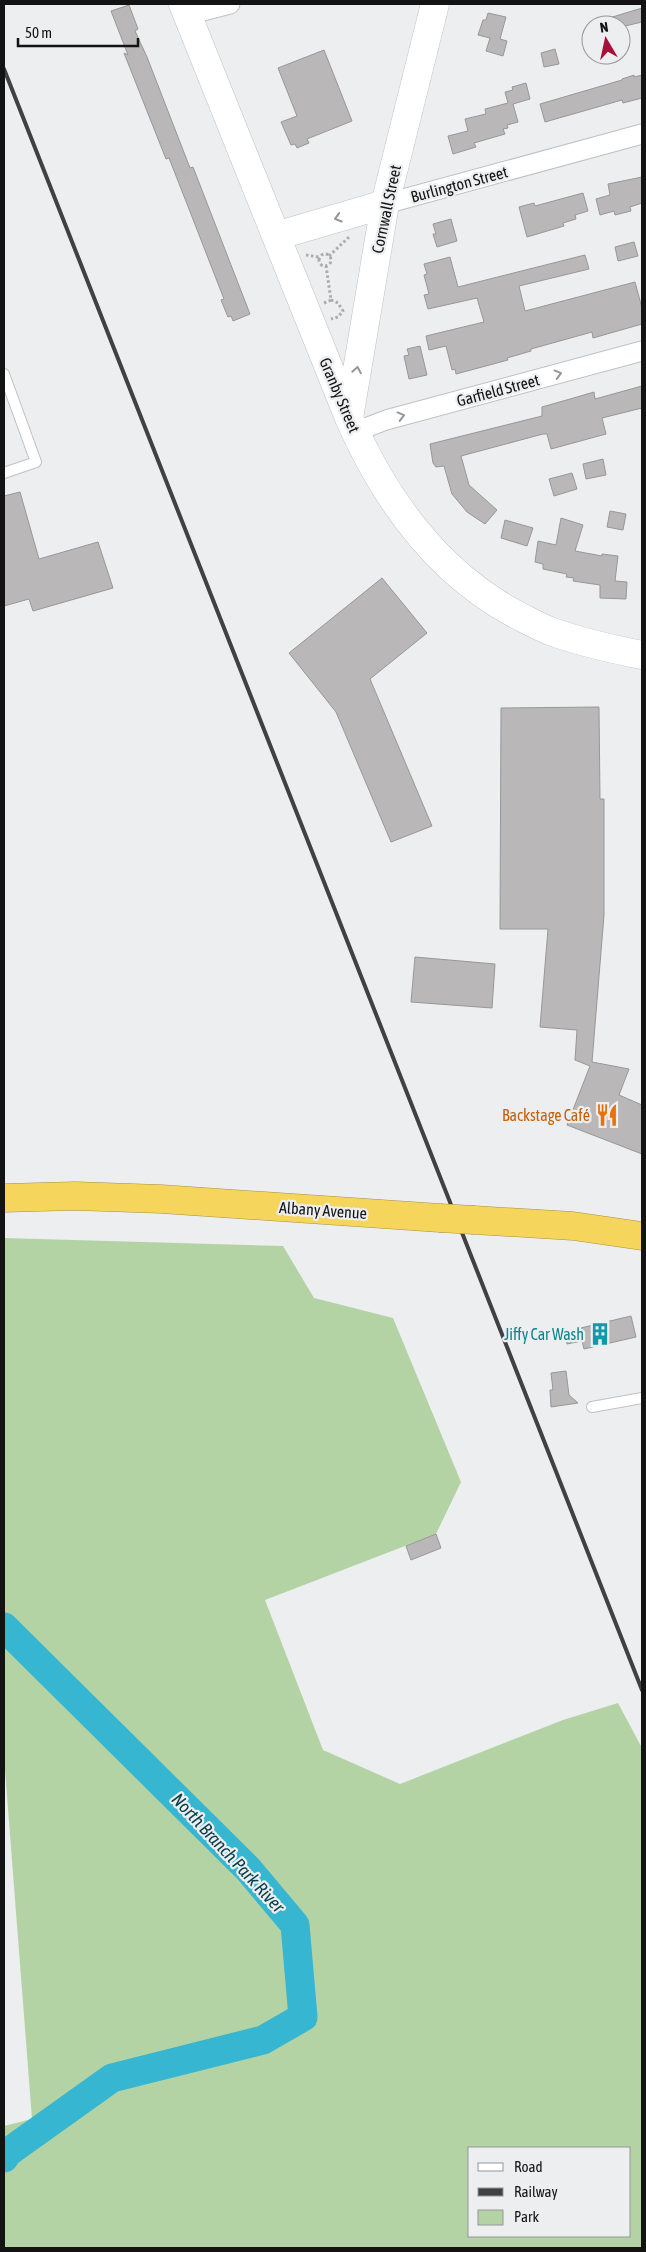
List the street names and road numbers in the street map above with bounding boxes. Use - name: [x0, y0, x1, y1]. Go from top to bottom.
- street label: Burlington Street: [409, 162, 510, 207]
- street label: Cornwall Street: [368, 163, 404, 255]
- street label: Granby Street: [315, 355, 364, 436]
- street label: Garfield Street: [455, 370, 542, 410]
- street label: Albany Avenue: [278, 1198, 367, 1223]

